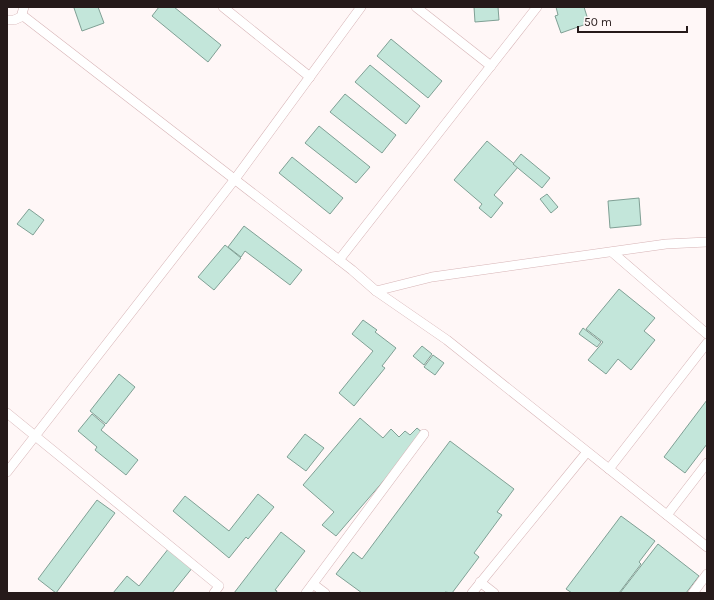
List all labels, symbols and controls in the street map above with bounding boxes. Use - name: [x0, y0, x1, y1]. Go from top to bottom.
- scale bar: [578, 8, 687, 34]
- text: 50 m: [584, 15, 612, 29]

